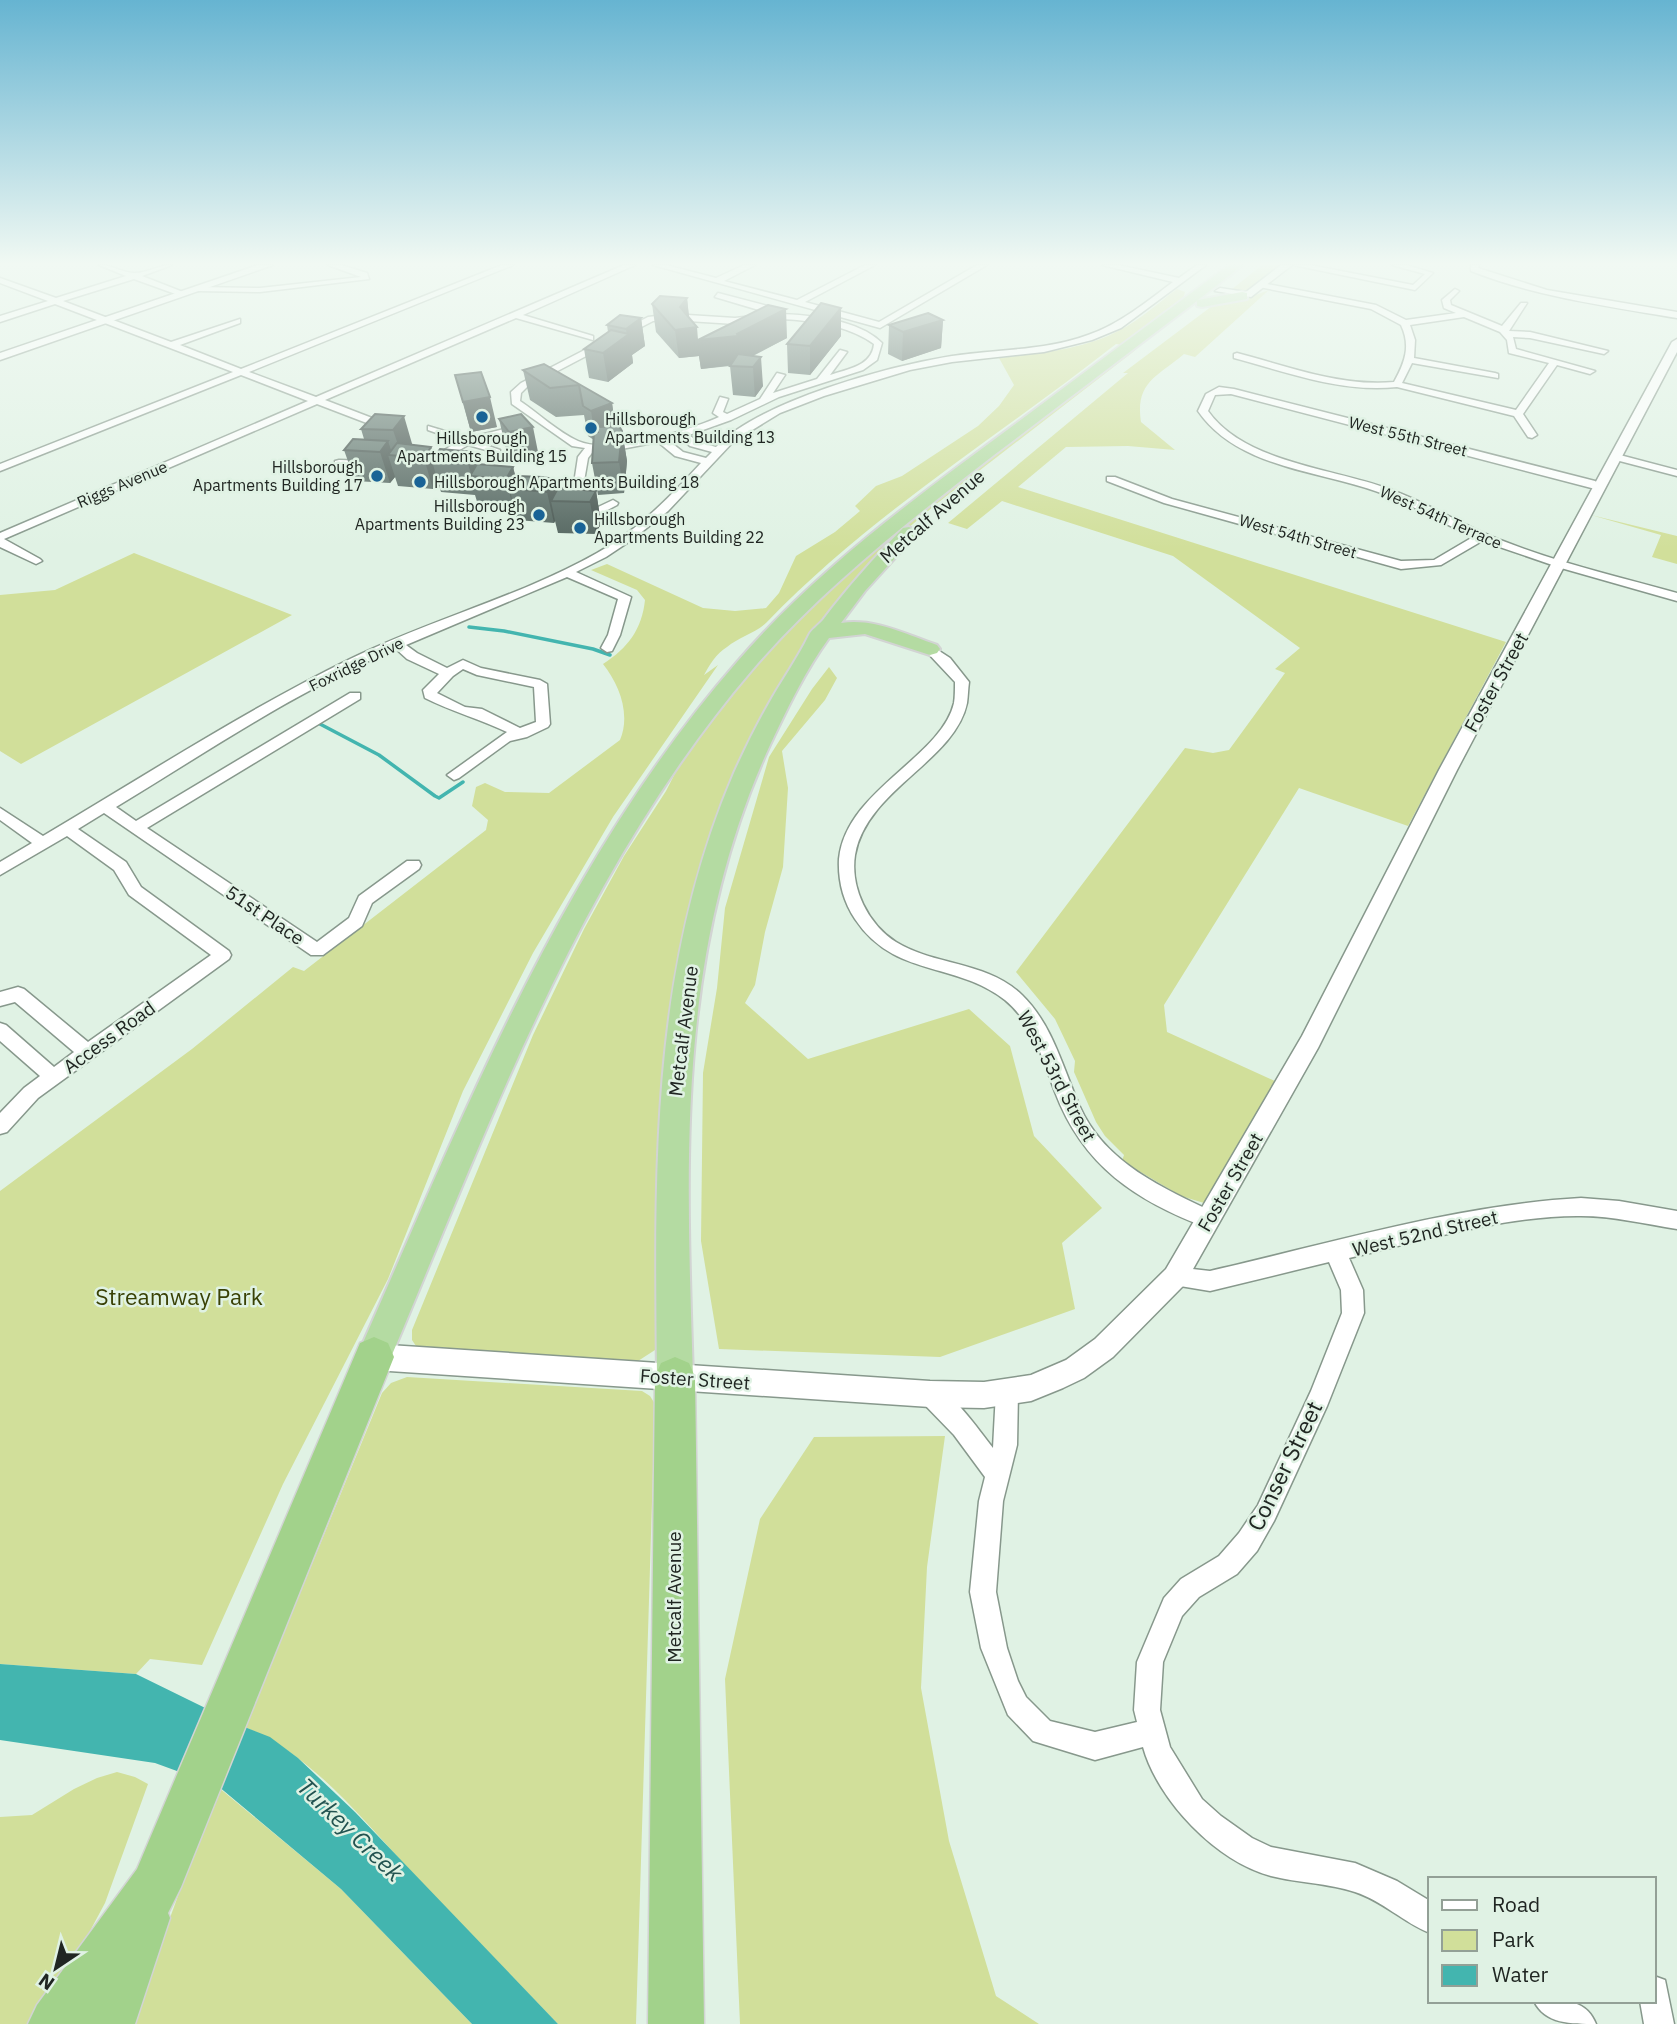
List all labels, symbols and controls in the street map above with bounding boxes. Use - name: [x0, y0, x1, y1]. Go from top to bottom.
- marker: Hillsborough Apartments Building 15: [474, 409, 490, 425]
- place label: Hillsborough Apartments Building 13: [605, 409, 775, 447]
- street label: West 55th Street: [1347, 412, 1469, 460]
- marker: Hillsborough Apartments Building 13: [583, 420, 599, 436]
- place label: Hillsborough Apartments Building 15: [397, 428, 567, 466]
- street label: Riggs Avenue: [74, 456, 170, 512]
- place label: Hillsborough Apartments Building 17: [193, 457, 363, 495]
- street label: Metcalf Avenue: [875, 464, 989, 568]
- marker: Hillsborough Apartments Building 17: [369, 468, 385, 484]
- place label: Hillsborough Apartments Building 18: [434, 472, 699, 492]
- marker: Hillsborough Apartments Building 18: [412, 474, 428, 490]
- street label: West 54th Terrace: [1377, 481, 1505, 553]
- place label: Hillsborough Apartments Building 23: [355, 496, 525, 534]
- marker: Hillsborough Apartments Building 23: [531, 507, 547, 523]
- place label: Hillsborough Apartments Building 22: [594, 509, 764, 547]
- street label: West 54th Street: [1237, 510, 1359, 562]
- marker: Hillsborough Apartments Building 22: [572, 520, 588, 536]
- street label: Foster Street: [1459, 628, 1533, 736]
- street label: Foxridge Drive: [305, 632, 407, 695]
- street label: 51st Place: [221, 880, 309, 950]
- street label: Metcalf Avenue: [663, 964, 703, 1098]
- street label: Access Road: [58, 996, 160, 1078]
- street label: West 53rd Street: [1012, 1007, 1102, 1145]
- street label: Foster Street: [1192, 1128, 1268, 1236]
- street label: West 52nd Street: [1350, 1205, 1500, 1261]
- park label: Streamway Park: [95, 1281, 263, 1311]
- street label: Foster Street: [639, 1363, 751, 1395]
- street label: Conser Street: [1240, 1396, 1328, 1536]
- street label: Metcalf Avenue: [662, 1531, 686, 1663]
- water label: Turkey Creek: [291, 1771, 411, 1888]
- legend: [1428, 1877, 1656, 2003]
- text: Road: [1492, 1890, 1540, 1918]
- text: Park: [1492, 1925, 1535, 1953]
- north arrow: [21, 1933, 91, 2003]
- text: Water: [1492, 1960, 1549, 1988]
- text: N: [34, 1968, 59, 1996]

